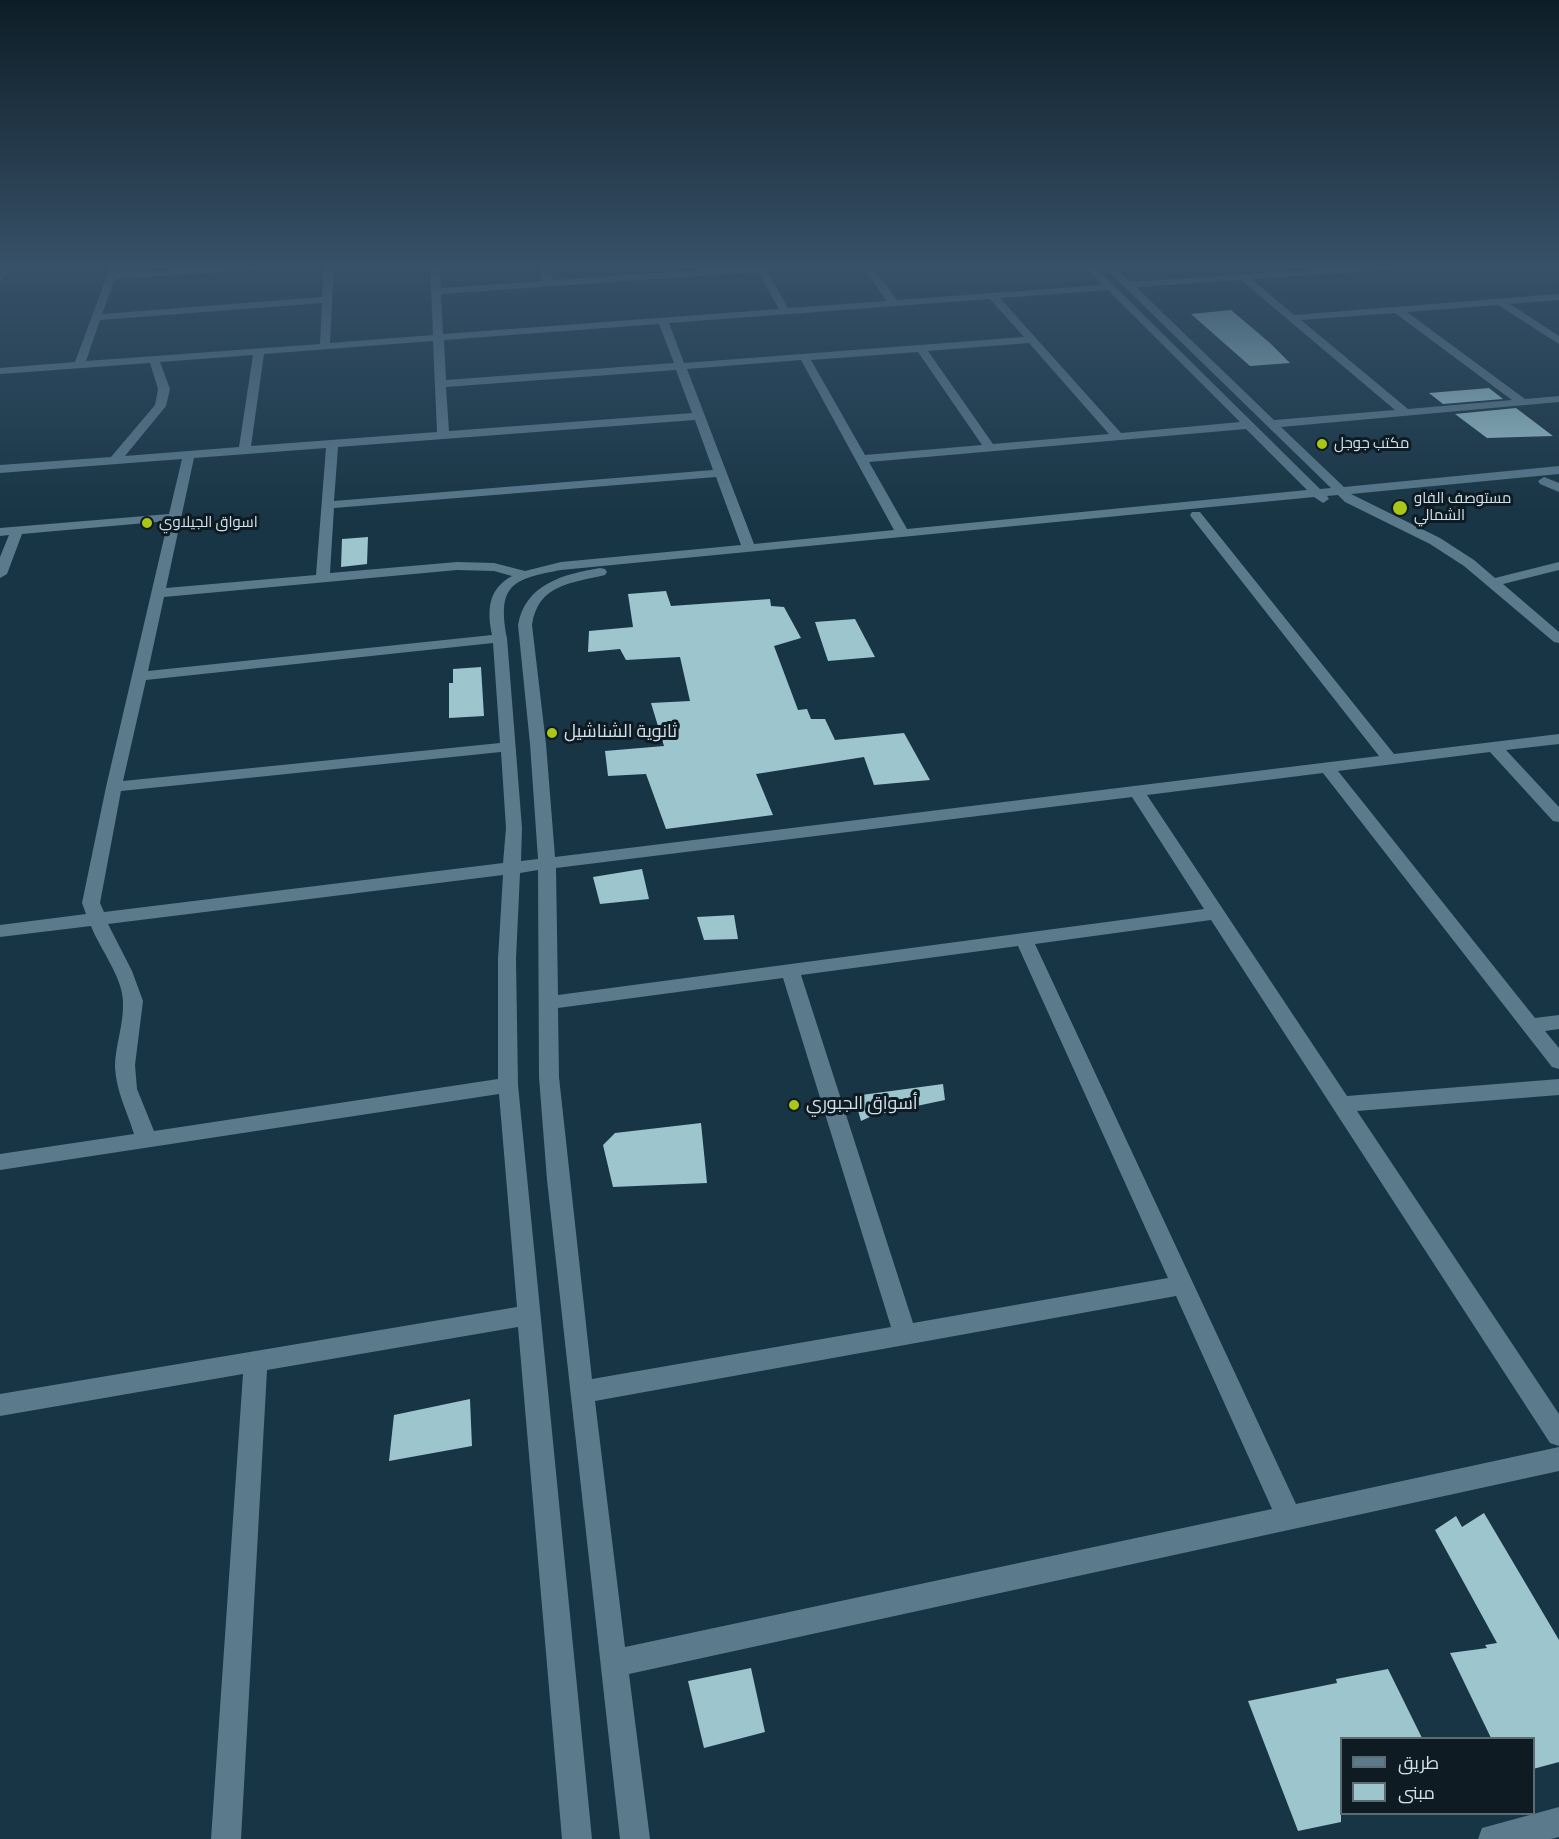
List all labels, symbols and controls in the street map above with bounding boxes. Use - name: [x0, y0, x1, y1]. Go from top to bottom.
- place label: مكتب جوجل: [1334, 435, 1409, 453]
- marker: مكتب جوجل: [1315, 437, 1329, 451]
- place label: مستوصف الفاو الشمالي: [1414, 490, 1511, 525]
- marker: مستوصف الفاو الشمالي: [1391, 499, 1409, 517]
- place label: اسواق الجيلاوي: [159, 514, 258, 532]
- marker: اسواق الجيلاوي: [140, 516, 154, 530]
- place label: ثانوية الشناشيل: [564, 722, 677, 744]
- marker: ثانوية الشناشيل: [545, 726, 559, 740]
- place label: أسواق الجبوري: [806, 1094, 918, 1116]
- marker: أسواق الجبوري: [787, 1098, 801, 1112]
- legend: [1340, 1737, 1535, 1815]
- text: طريق: [1398, 1749, 1439, 1776]
- text: مبنى: [1398, 1779, 1435, 1806]

